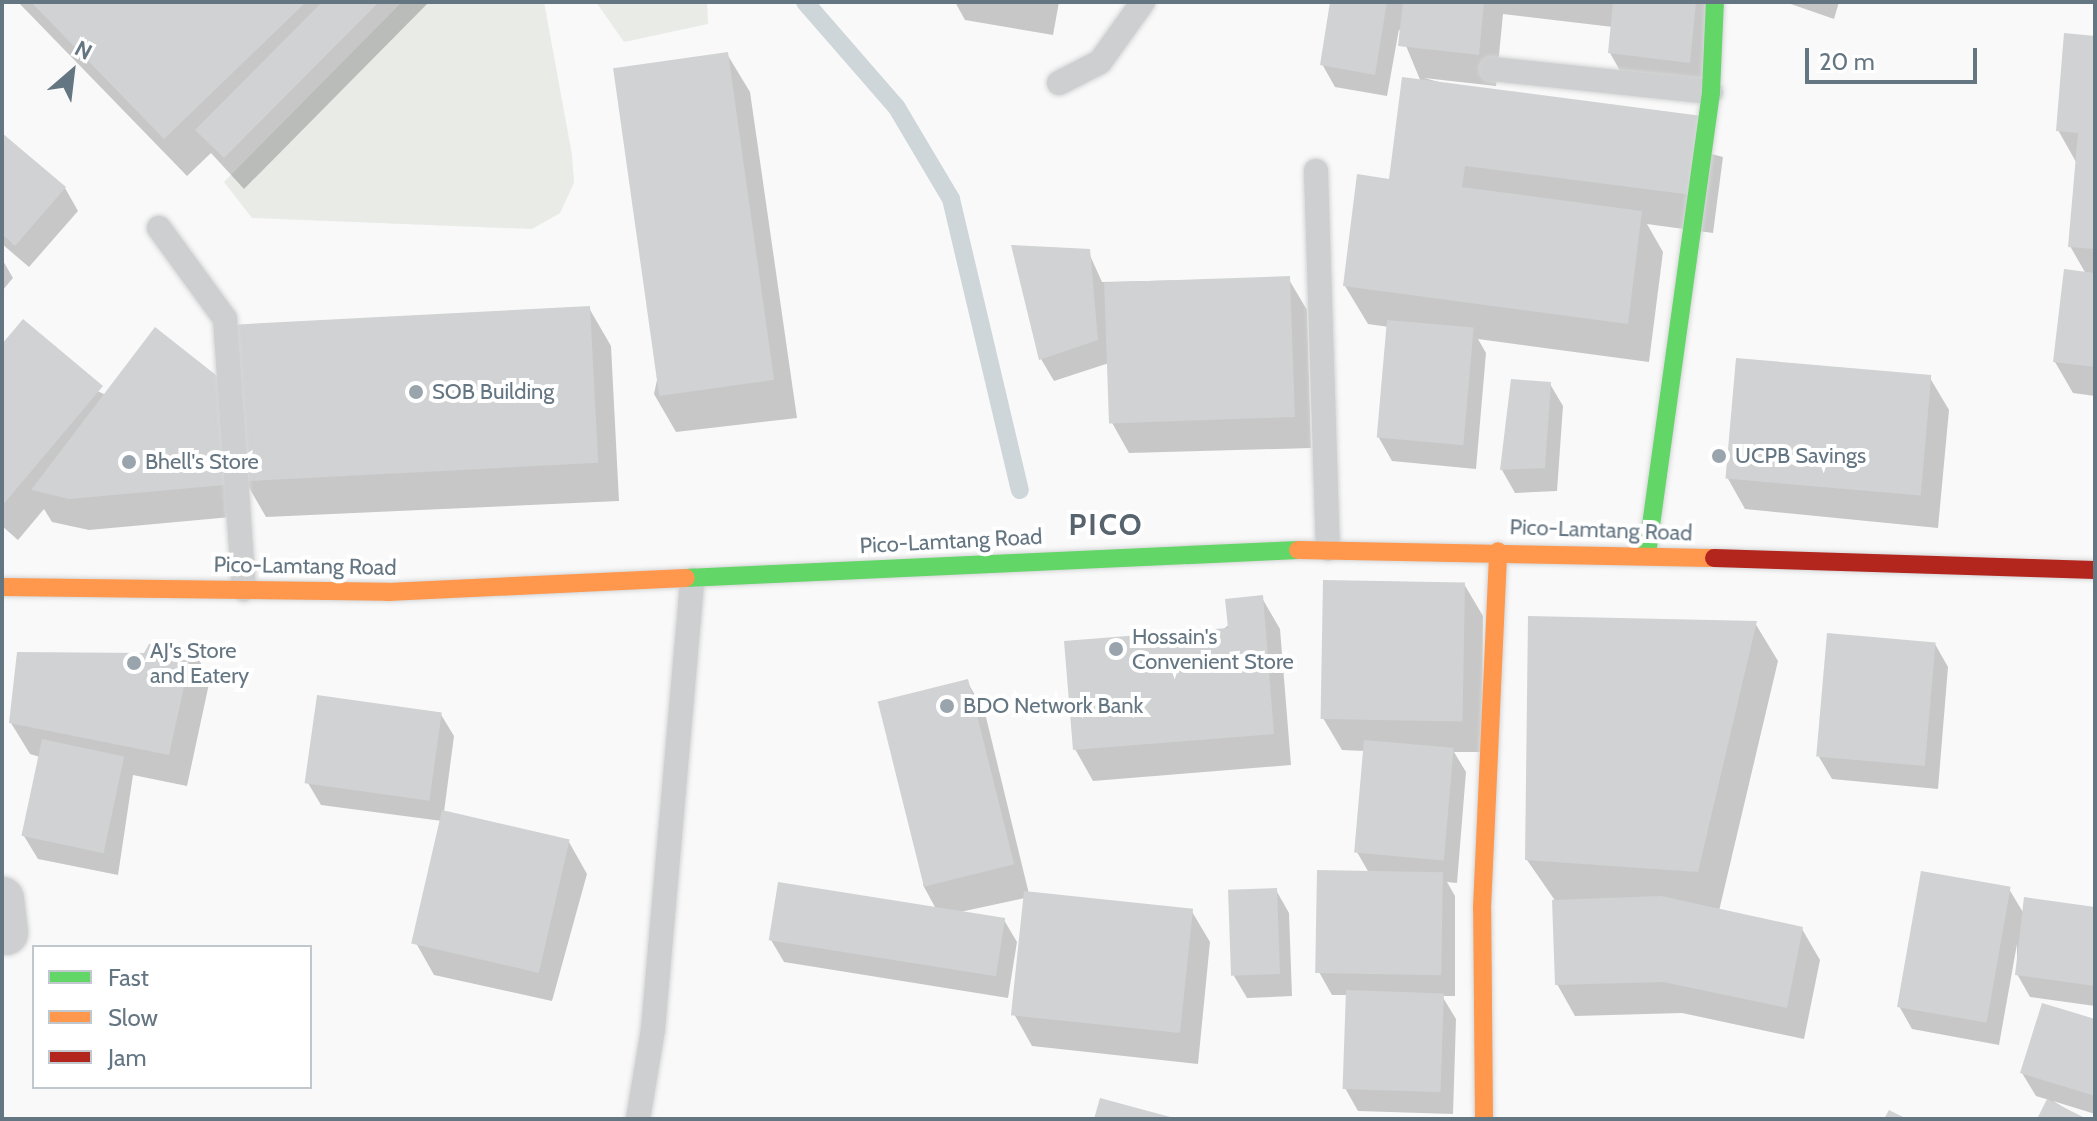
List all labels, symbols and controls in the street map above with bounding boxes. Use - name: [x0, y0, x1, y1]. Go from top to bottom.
- north arrow: [32, 32, 112, 112]
- scale bar: [1809, 32, 1981, 82]
- text: N: [70, 35, 97, 66]
- text: 20 m: [1819, 47, 1875, 76]
- place label: SOB Building: [432, 379, 554, 405]
- marker: SOB Building: [407, 383, 425, 401]
- place label: UCPB Savings: [1735, 443, 1866, 469]
- marker: UCPB Savings: [1710, 447, 1728, 465]
- place label: Bhell's Store: [145, 449, 259, 475]
- marker: Bhell's Store: [120, 453, 138, 471]
- district label: PICO: [1068, 507, 1144, 543]
- street label: Pico-Lamtang Road: [1509, 514, 1693, 546]
- street label: Pico-Lamtang Road: [859, 523, 1043, 559]
- street label: Pico-Lamtang Road: [213, 551, 397, 581]
- place label: Hossain's Convenient Store: [1132, 623, 1294, 674]
- place label: AJ's Store and Eatery: [150, 637, 249, 688]
- marker: Hossain's Convenient Store: [1107, 640, 1125, 658]
- marker: AJ's Store and Eatery: [125, 654, 143, 672]
- place label: BDO Network Bank: [963, 693, 1143, 719]
- marker: BDO Network Bank: [938, 697, 956, 715]
- legend: [32, 945, 312, 1089]
- text: Fast: [108, 963, 149, 992]
- text: Slow: [108, 1003, 158, 1032]
- text: Jam: [108, 1043, 146, 1072]

